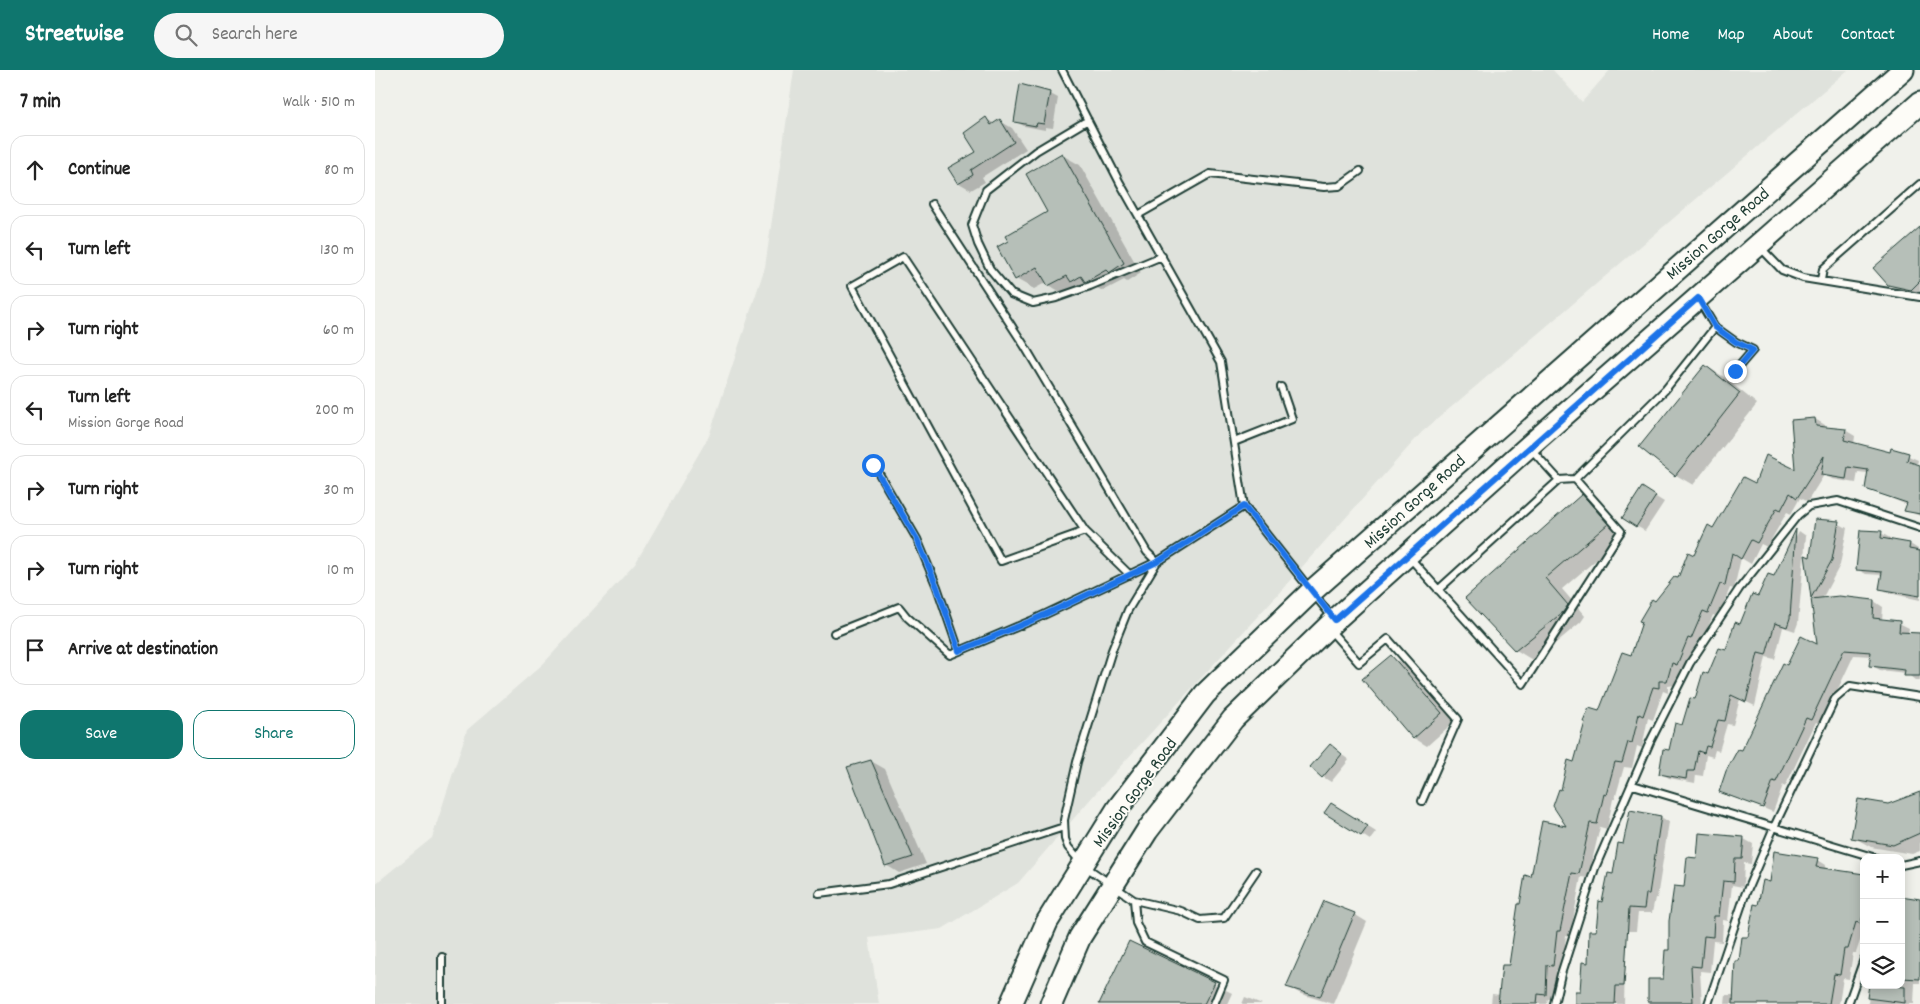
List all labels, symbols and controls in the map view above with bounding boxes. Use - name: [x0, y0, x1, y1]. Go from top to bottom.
- search box: [154, 13, 504, 58]
- text: Streetwise: [25, 18, 124, 52]
- icon: search: [172, 21, 200, 49]
- text: Search here: [212, 22, 298, 49]
- text: Home: [1652, 23, 1689, 48]
- text: Map: [1717, 23, 1745, 48]
- text: About: [1773, 23, 1813, 48]
- text: Contact: [1841, 23, 1895, 48]
- text: 7 min: [20, 88, 61, 118]
- text: Walk · 510 m: [283, 91, 355, 114]
- icon: ahead: [21, 156, 49, 184]
- text: Continue: [68, 157, 130, 184]
- text: 80 m: [324, 159, 354, 182]
- street label: Mission Gorge Road: [1661, 183, 1776, 287]
- icon: left: [21, 236, 49, 264]
- text: Turn left: [68, 237, 131, 264]
- text: 130 m: [320, 239, 354, 262]
- icon: right: [21, 316, 49, 344]
- text: Turn right: [68, 317, 139, 344]
- text: 60 m: [323, 319, 354, 342]
- route end: [1724, 360, 1747, 383]
- text: Turn left: [68, 385, 131, 412]
- icon: left: [21, 396, 49, 424]
- text: 200 m: [315, 399, 354, 422]
- text: Mission Gorge Road: [68, 412, 184, 435]
- street label: Mission Gorge Road: [1359, 450, 1472, 556]
- route start: [862, 454, 885, 477]
- icon: right: [21, 476, 49, 504]
- text: Turn right: [68, 477, 139, 504]
- text: 30 m: [324, 479, 354, 502]
- icon: right: [21, 556, 49, 584]
- text: Turn right: [68, 557, 139, 584]
- text: 10 m: [327, 559, 354, 582]
- icon: arrive: [21, 636, 49, 664]
- text: Arrive at destination: [68, 637, 218, 664]
- button: Save: [20, 710, 183, 759]
- button: Share: [193, 710, 355, 759]
- street label: Mission Gorge Road: [1088, 733, 1184, 853]
- map controls: [1860, 854, 1905, 989]
- button: +: [1860, 854, 1905, 899]
- button: −: [1860, 899, 1905, 944]
- button: layers: [1860, 944, 1905, 989]

